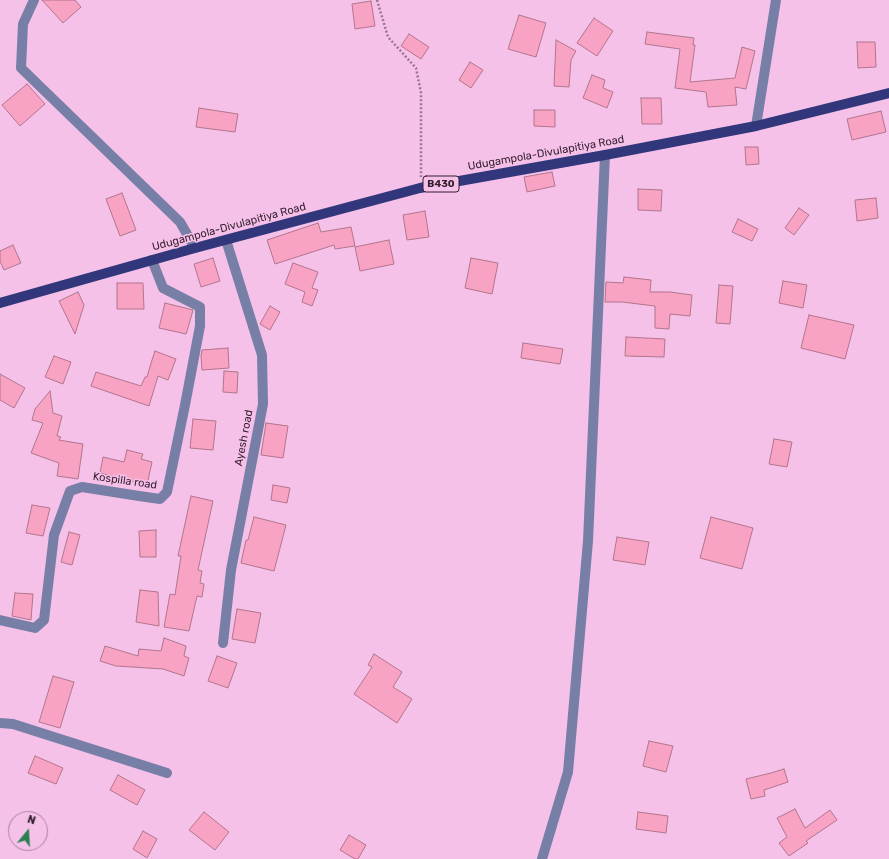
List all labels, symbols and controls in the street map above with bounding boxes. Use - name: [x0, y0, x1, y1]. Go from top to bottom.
- street label: Udugampola-Divulapitiya Road: [467, 133, 625, 173]
- road number: B430: [423, 176, 459, 192]
- street label: Udugampola-Divulapitiya Road: [151, 200, 307, 254]
- street label: Ayesh road: [232, 409, 256, 467]
- street label: Kospilla road: [92, 470, 158, 492]
- north arrow: [8, 811, 48, 851]
- text: N: [26, 813, 37, 827]

